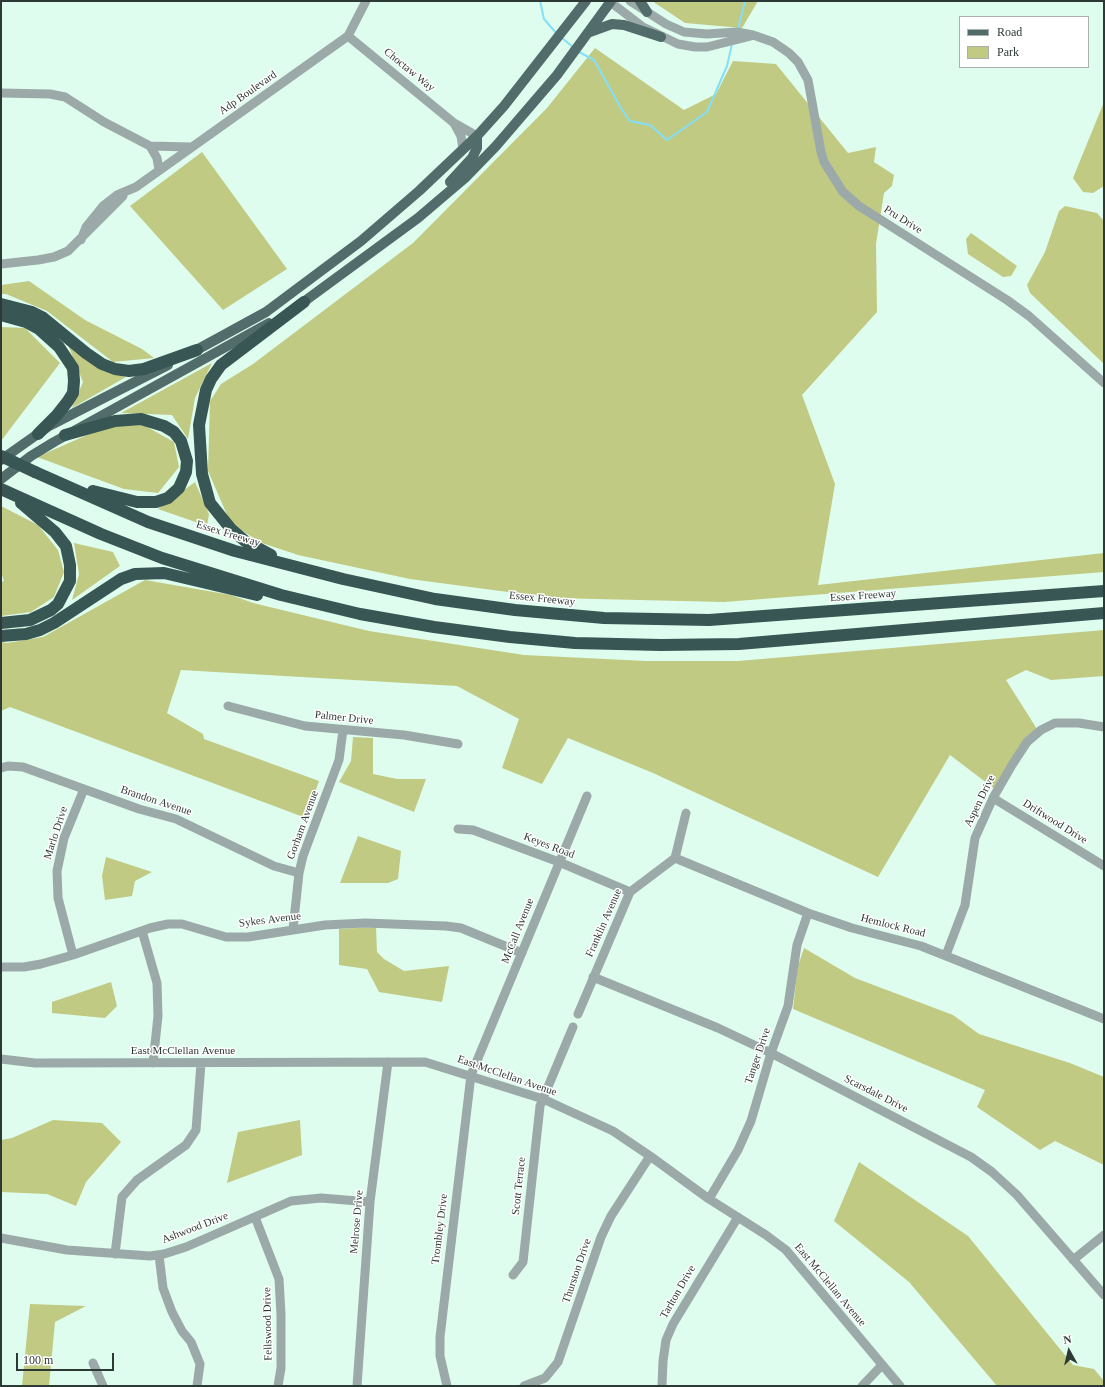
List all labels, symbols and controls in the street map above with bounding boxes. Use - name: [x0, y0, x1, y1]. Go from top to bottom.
- legend: [959, 16, 1089, 68]
- text: Road: [997, 25, 1022, 39]
- street label: Choctaw Way: [381, 45, 437, 95]
- text: Park: [997, 45, 1019, 59]
- street label: Adp Boulevard: [217, 68, 279, 118]
- street label: Pru Drive: [881, 203, 925, 237]
- street label: Essex Freeway: [194, 518, 262, 550]
- street label: Essex Freeway: [829, 587, 897, 605]
- street label: Essex Freeway: [508, 589, 576, 609]
- street label: Palmer Drive: [314, 708, 374, 728]
- street label: Aspen Drive: [962, 773, 998, 829]
- street label: Brandon Avenue: [119, 783, 193, 819]
- street label: Gorham Avenue: [284, 789, 322, 861]
- street label: Driftwood Drive: [1020, 797, 1090, 847]
- street label: Marlo Drive: [41, 805, 71, 861]
- street label: Keyes Road: [522, 830, 576, 862]
- street label: Franklin Avenue: [583, 887, 625, 959]
- street label: McCall Avenue: [499, 896, 537, 966]
- street label: Sykes Avenue: [238, 910, 302, 930]
- street label: Hemlock Road: [859, 912, 927, 940]
- street label: Tanger Drive: [742, 1026, 774, 1086]
- street label: East McClellan Avenue: [131, 1044, 235, 1058]
- street label: East McClellan Avenue: [456, 1053, 558, 1099]
- street label: Scarsdale Drive: [842, 1072, 910, 1116]
- street label: Scott Terrace: [509, 1156, 529, 1216]
- street label: Melrose Drive: [348, 1190, 366, 1254]
- street label: Trombley Drive: [429, 1193, 451, 1265]
- street label: Ashwood Drive: [160, 1209, 230, 1247]
- street label: Thurston Drive: [560, 1237, 594, 1305]
- street label: East McClellan Avenue: [791, 1241, 869, 1329]
- street label: Tarlton Drive: [657, 1263, 699, 1321]
- street label: Fellswood Drive: [261, 1287, 275, 1361]
- north arrow: [1049, 1331, 1089, 1371]
- text: N: [1063, 1333, 1072, 1346]
- scale bar: [18, 1345, 116, 1371]
- text: 100 m: [23, 1353, 53, 1367]

